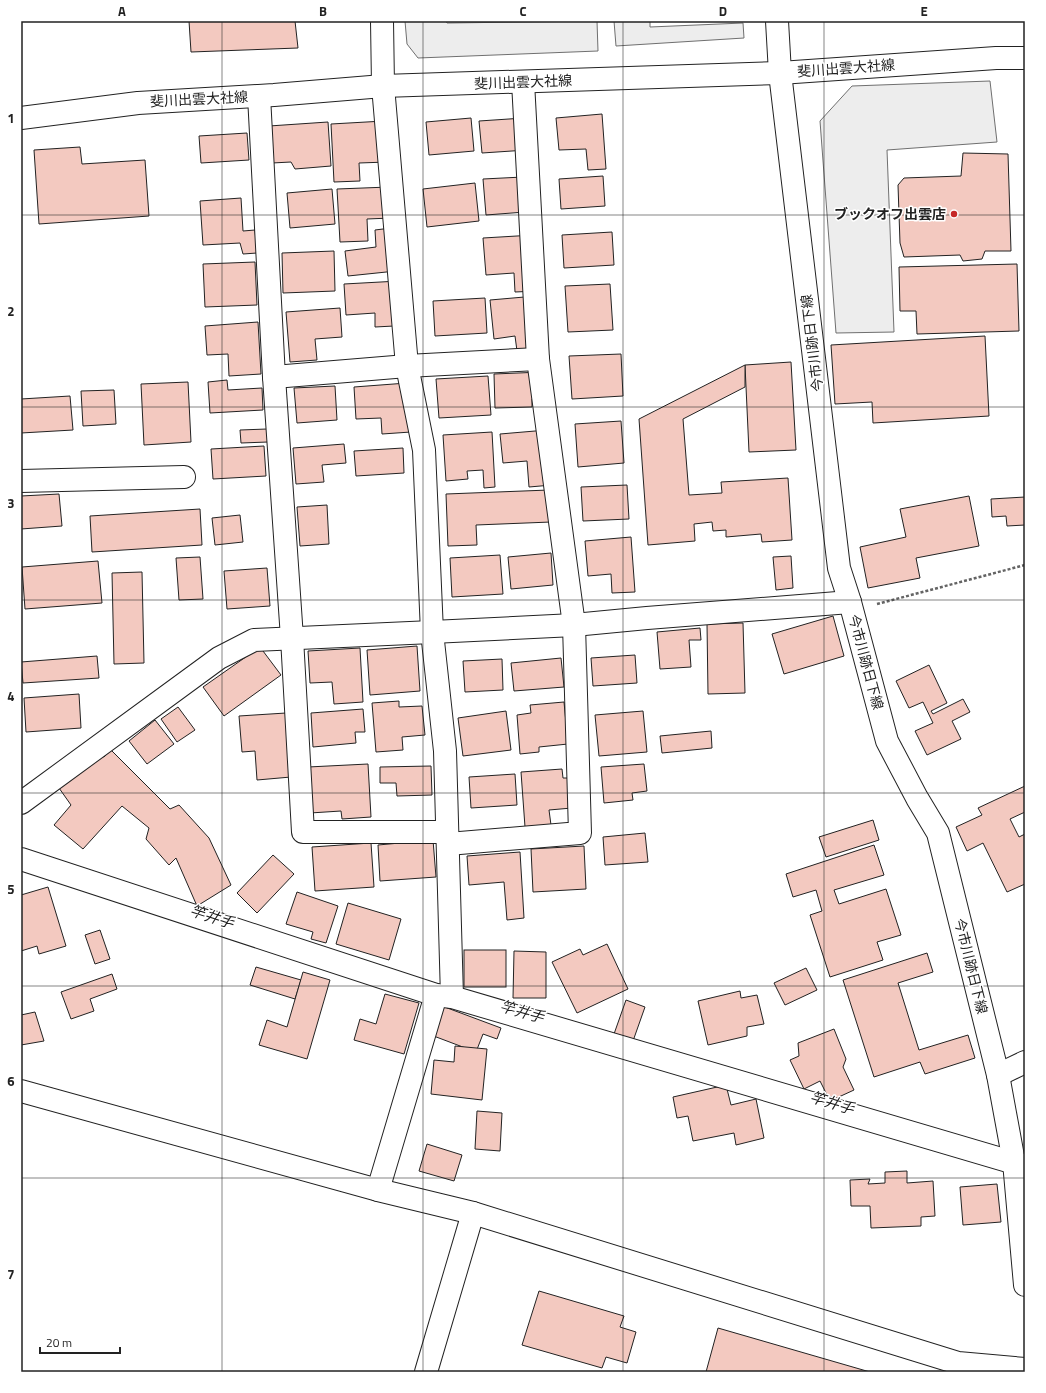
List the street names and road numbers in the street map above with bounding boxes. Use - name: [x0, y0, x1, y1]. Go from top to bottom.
- street label: 斐川出雲大社線: [796, 54, 896, 81]
- street label: 斐川出雲大社線: [474, 69, 572, 94]
- street label: 斐川出雲大社線: [149, 85, 248, 112]
- street label: 今市川跡日下線: [795, 293, 828, 393]
- street label: 今市川跡日下線: [844, 612, 889, 712]
- street label: 今市川跡日下線: [949, 916, 994, 1016]

